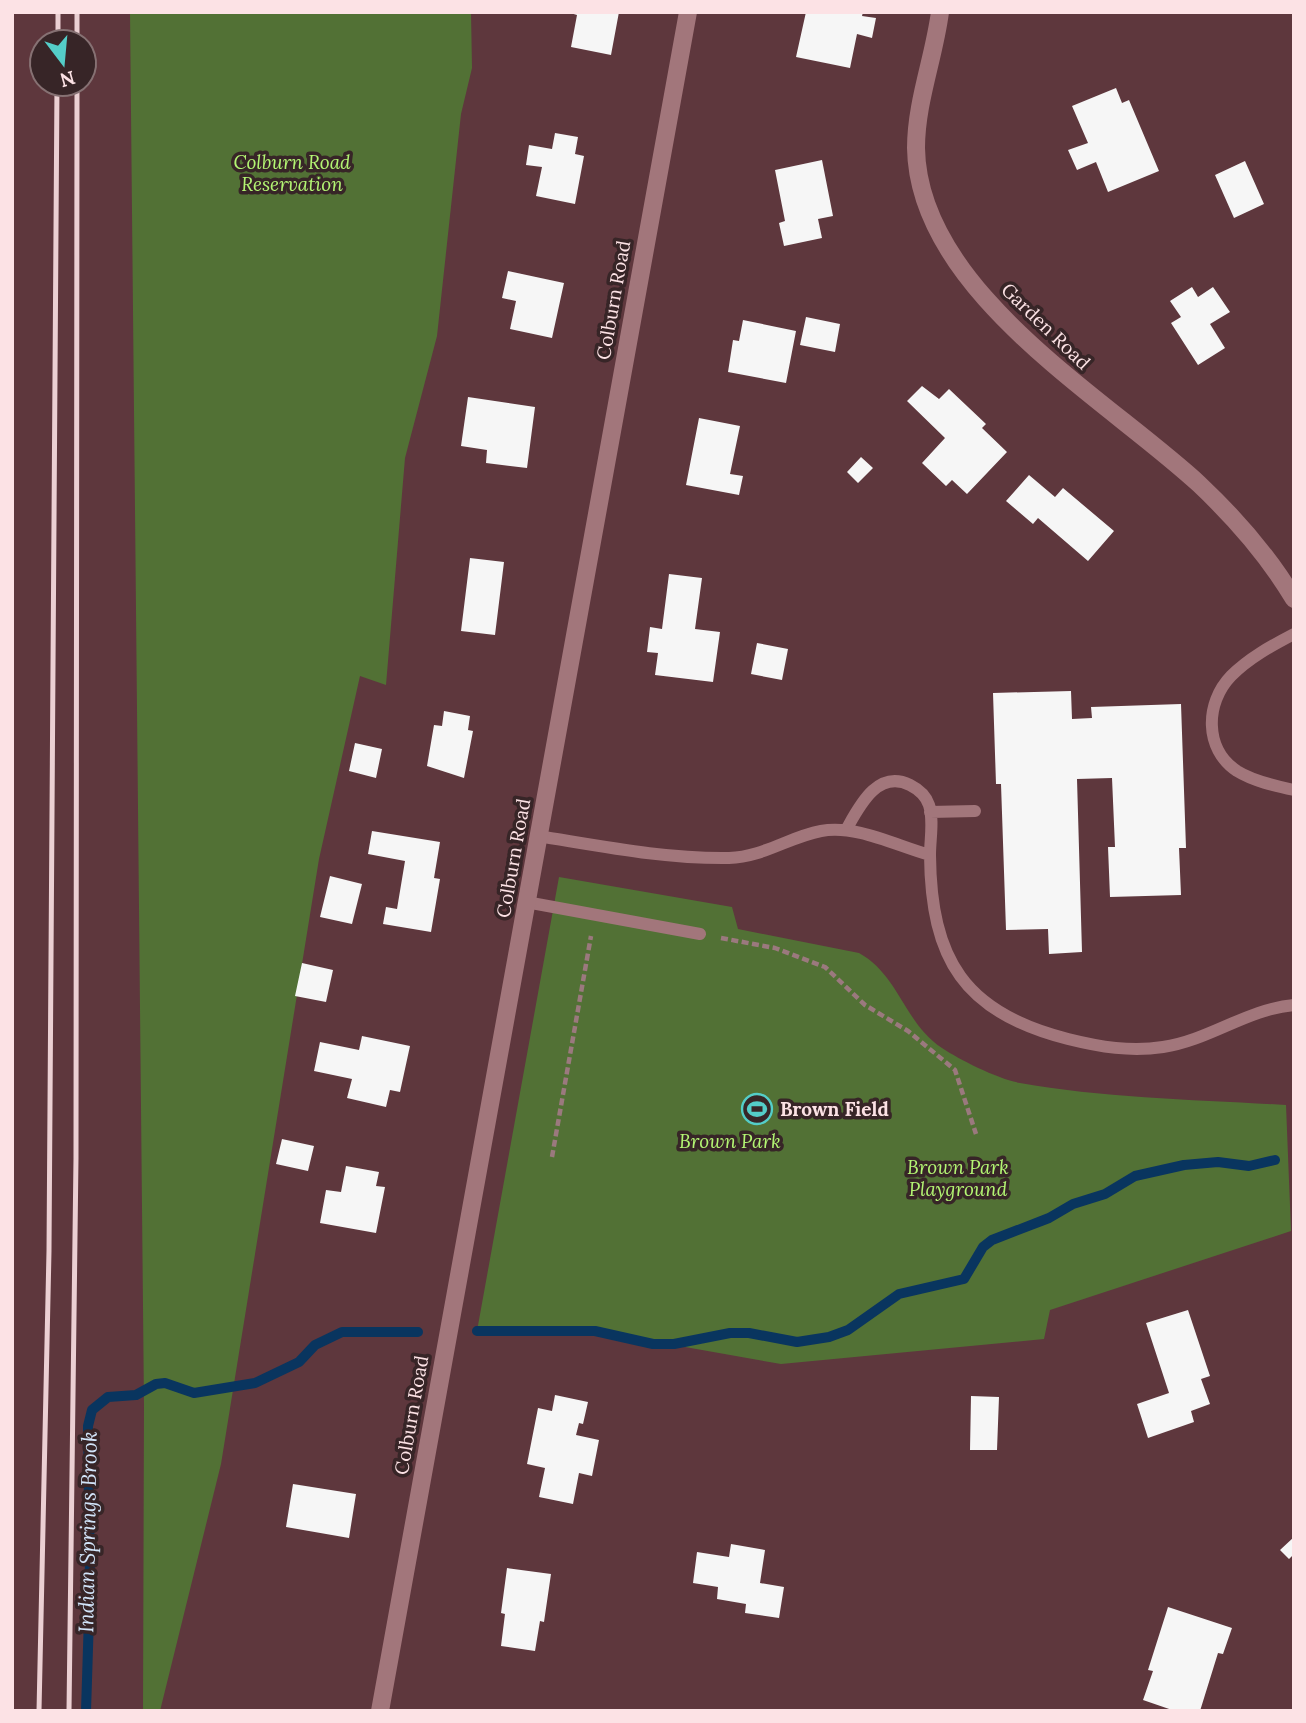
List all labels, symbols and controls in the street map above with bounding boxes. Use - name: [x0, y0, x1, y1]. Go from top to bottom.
- north arrow: [28, 28, 98, 98]
- text: N: [57, 66, 78, 93]
- park label: Colburn Road Reservation: [233, 150, 351, 196]
- street label: Colburn Road: [591, 238, 635, 362]
- street label: Garden Road: [996, 278, 1096, 374]
- street label: Colburn Road: [491, 796, 535, 920]
- sports icon: Brown Field: [740, 1092, 774, 1126]
- place label: Brown Field: [780, 1097, 889, 1121]
- park label: Brown Park: [679, 1129, 781, 1153]
- park label: Brown Park Playground: [907, 1155, 1009, 1201]
- street label: Colburn Road: [389, 1353, 433, 1477]
- water label: Indian Springs Brook: [72, 1431, 103, 1633]

